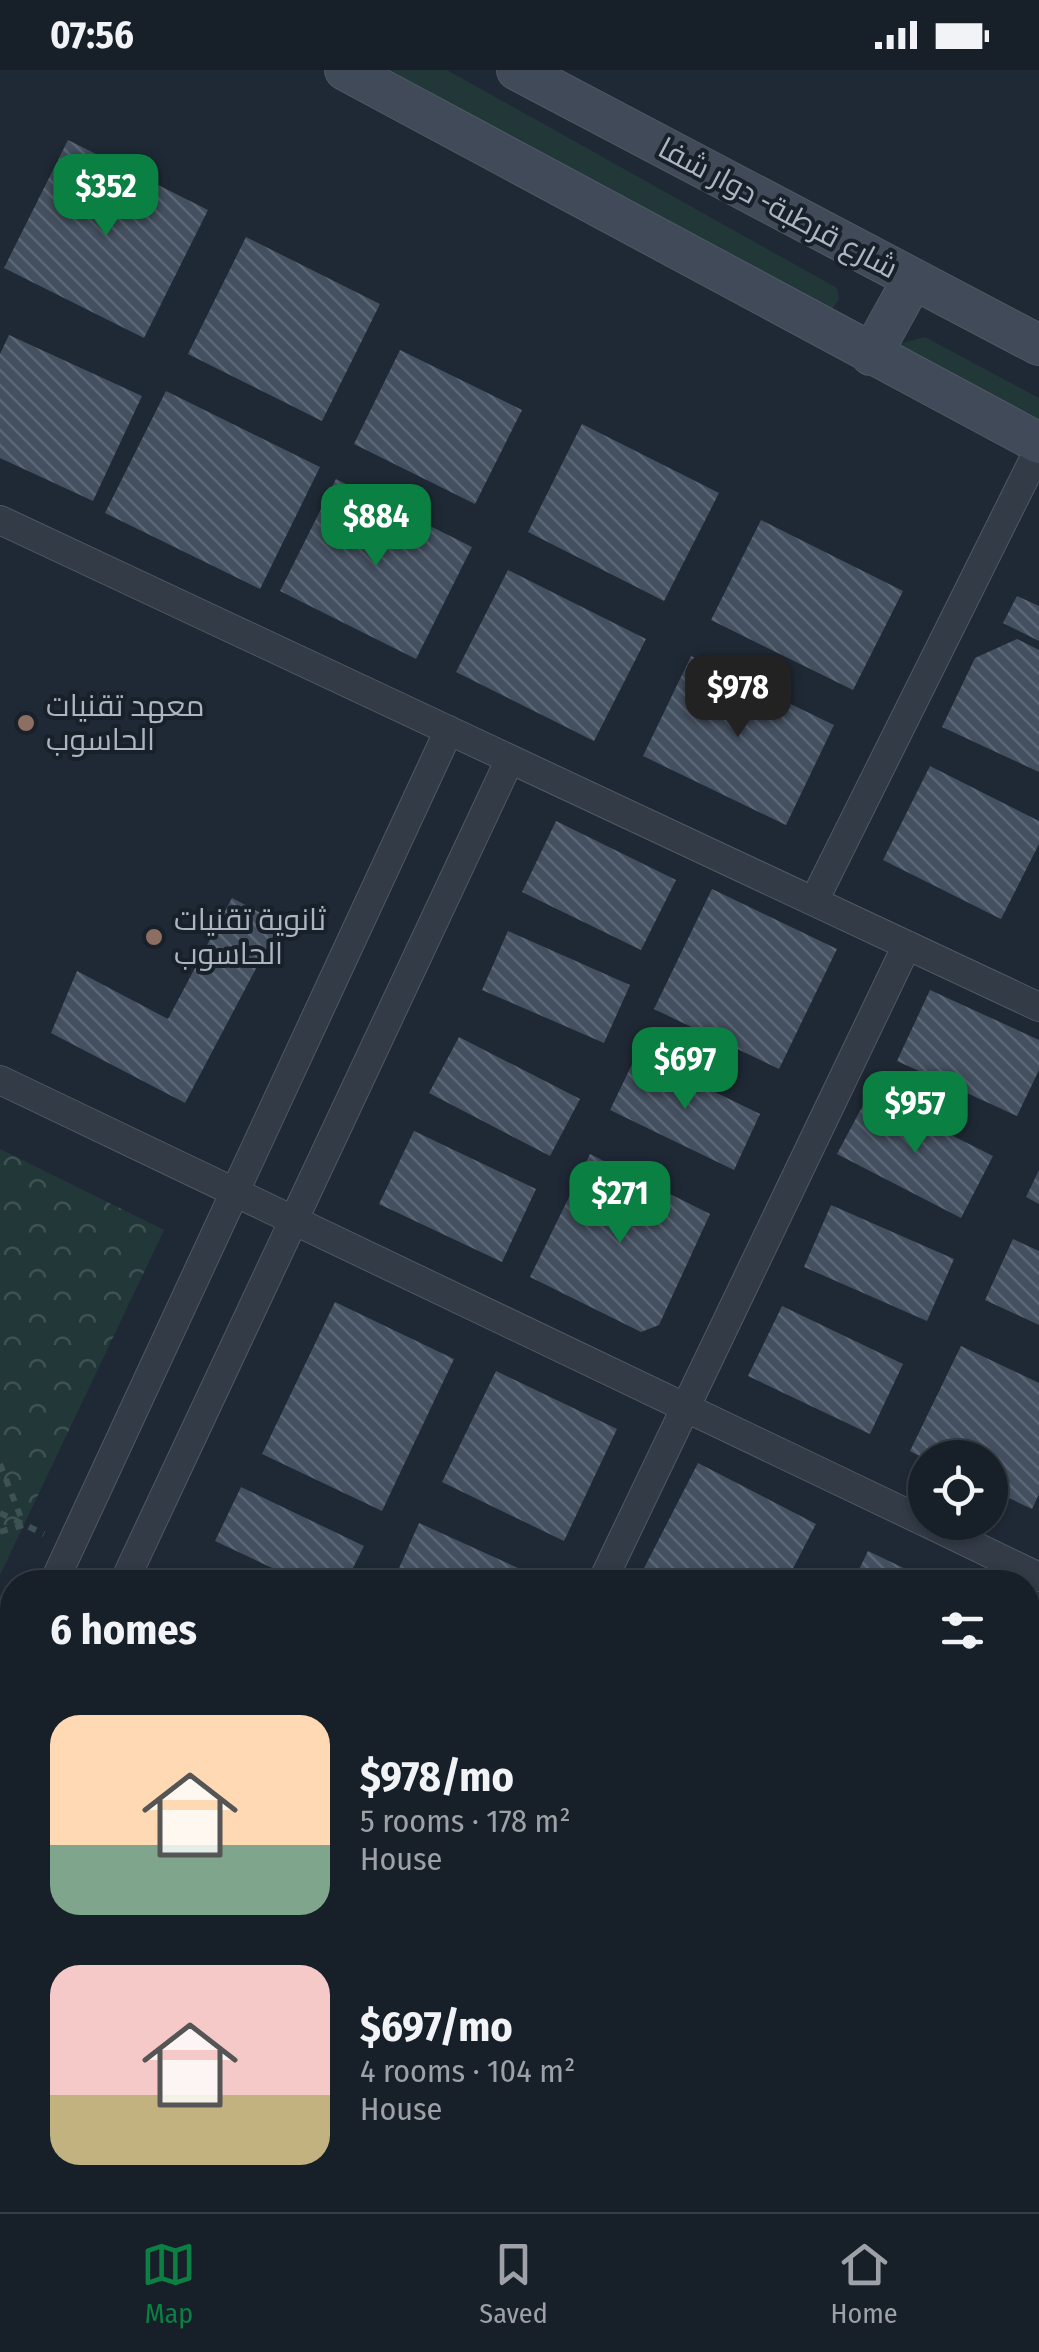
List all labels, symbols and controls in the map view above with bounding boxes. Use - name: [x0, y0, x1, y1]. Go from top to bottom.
- text: 07:56: [50, 12, 134, 58]
- street label: شارع قرطبة- دوار شفا: [651, 130, 904, 288]
- pin: $352: [47, 154, 165, 239]
- text: $352: [75, 167, 137, 205]
- pin: $884: [317, 484, 435, 569]
- text: $884: [343, 497, 409, 535]
- pin: $978: [679, 655, 797, 740]
- text: $978: [707, 668, 769, 706]
- place label: معهد تقنيات الحاسوب: [46, 688, 205, 758]
- marker: معهد تقنيات الحاسوب: [15, 712, 37, 734]
- place label: ثانوية تقنيات الحاسوب: [174, 902, 326, 972]
- marker: ثانوية تقنيات الحاسوب: [143, 926, 165, 948]
- pin: $697: [626, 1027, 744, 1112]
- text: $697: [654, 1040, 716, 1078]
- pin: $957: [856, 1071, 974, 1156]
- text: $957: [885, 1084, 945, 1122]
- pin: $271: [561, 1161, 679, 1246]
- text: $271: [591, 1174, 649, 1212]
- map controls: [908, 1440, 1008, 1540]
- button: locate: [908, 1440, 1008, 1540]
- icon: filters: [935, 1603, 990, 1658]
- text: 6 homes: [50, 1605, 197, 1655]
- text: $978/mo: [360, 1752, 514, 1802]
- icon: home: [130, 1755, 250, 1875]
- text: 5 rooms · 178 m²: [360, 1802, 571, 1840]
- text: House: [360, 1840, 442, 1878]
- text: $697/mo: [360, 2002, 513, 2052]
- icon: home: [130, 2005, 250, 2125]
- text: 4 rooms · 104 m²: [360, 2052, 575, 2090]
- text: House: [360, 2090, 442, 2128]
- tab: Map: [141, 2237, 196, 2330]
- tab: Saved: [479, 2237, 548, 2330]
- tab: Home: [831, 2237, 898, 2330]

